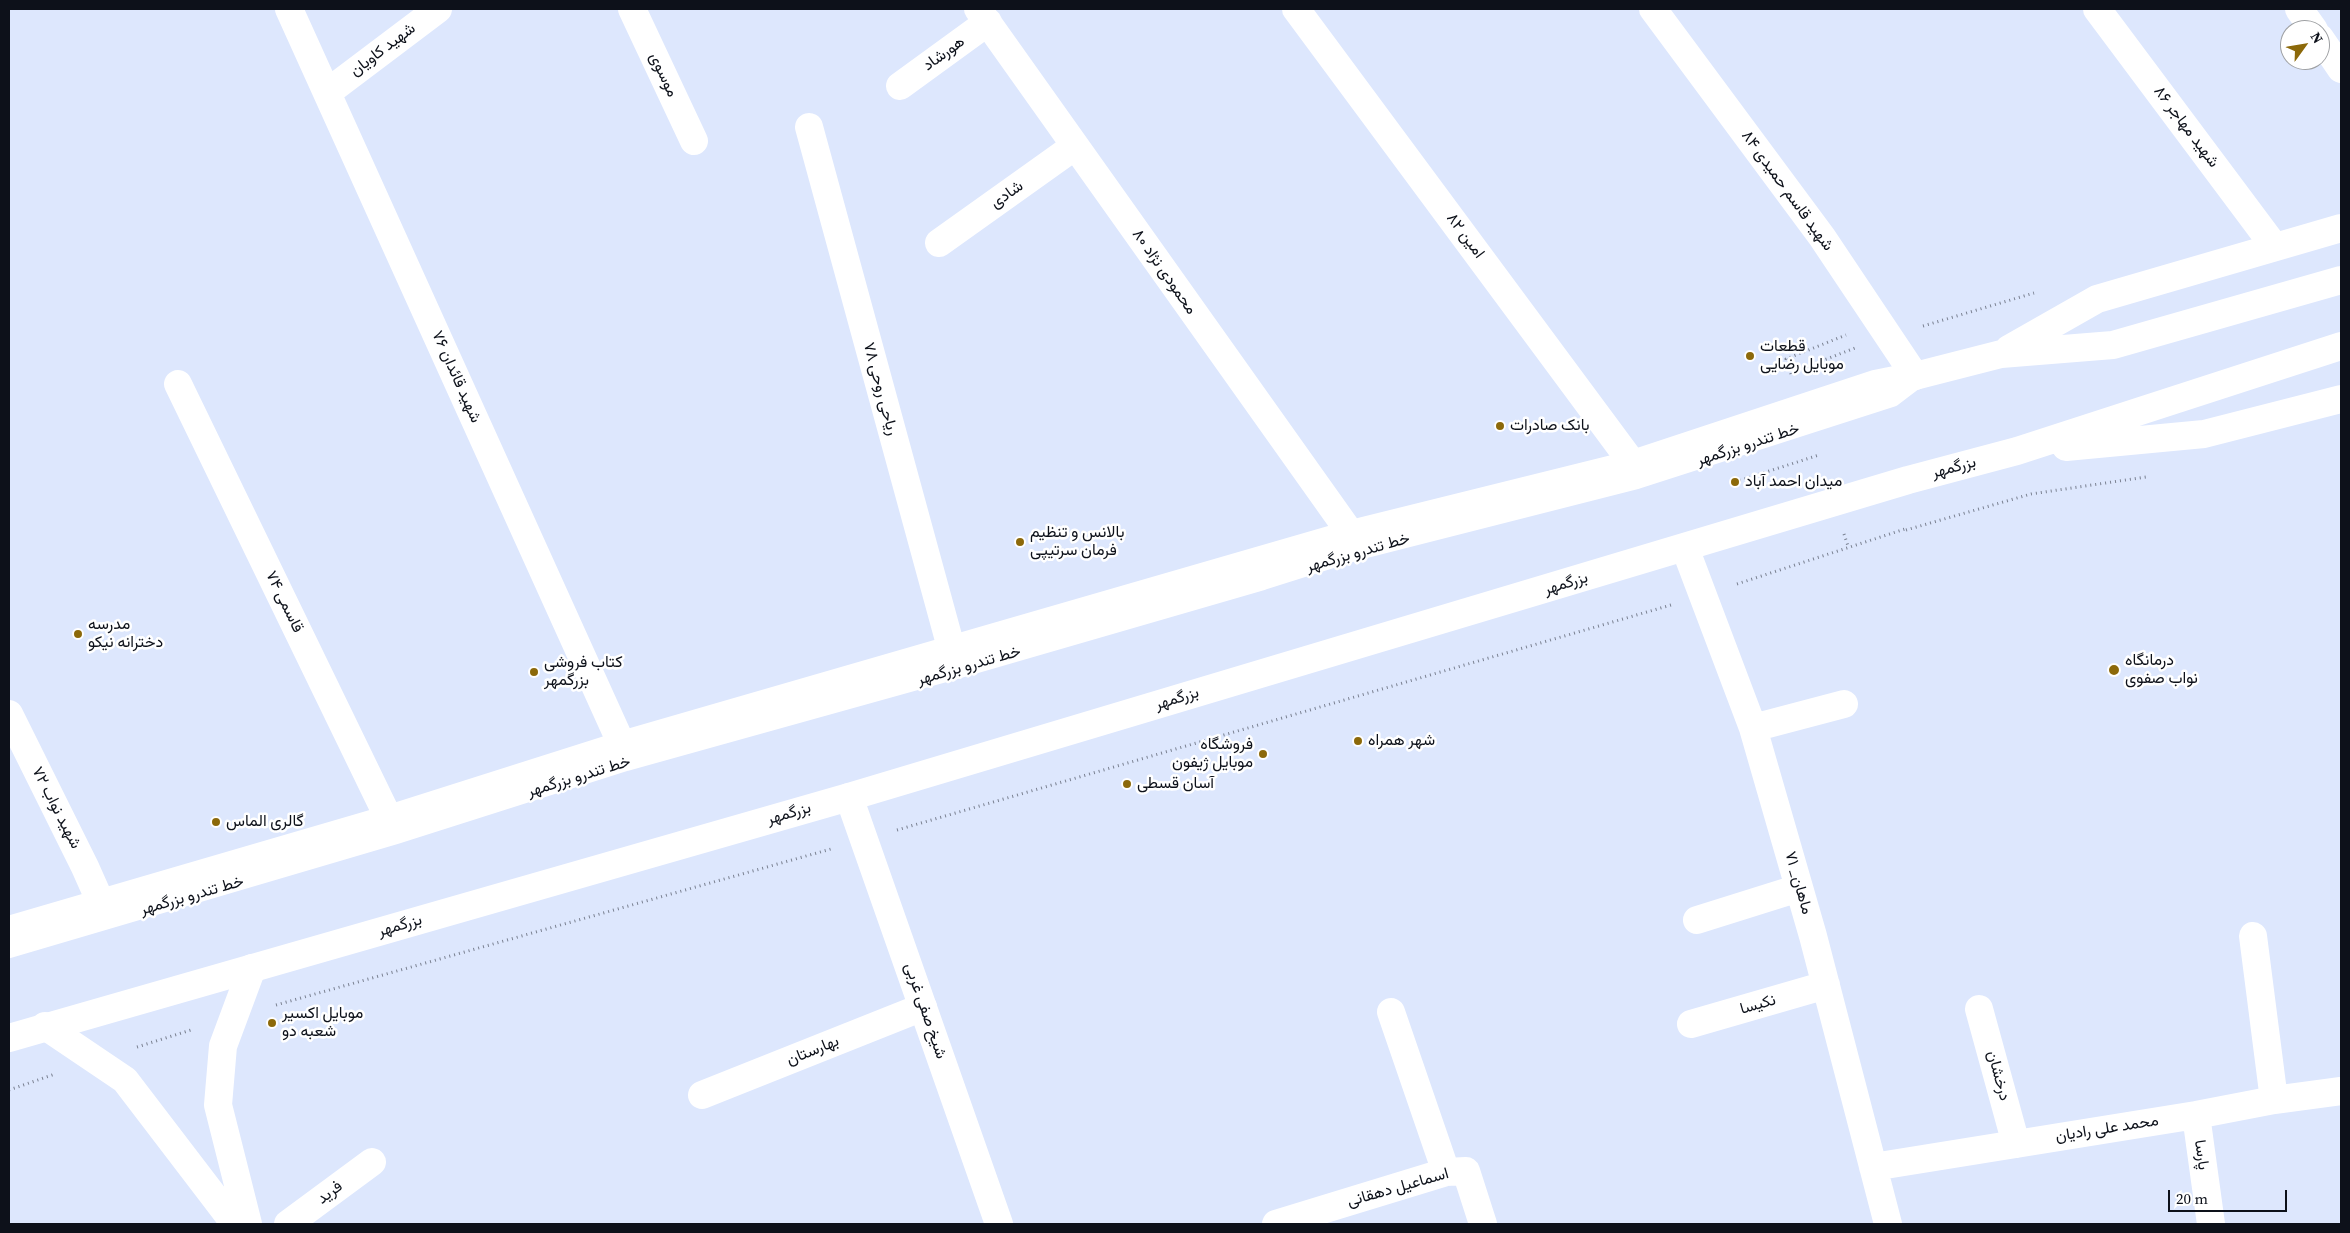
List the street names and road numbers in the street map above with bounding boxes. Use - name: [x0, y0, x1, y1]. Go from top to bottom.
- street label: شهید کاویان: [346, 19, 420, 81]
- street label: هورشاد: [919, 32, 969, 76]
- street label: موسوی: [644, 50, 682, 100]
- street label: شهید مهاجر ۸۶: [2149, 82, 2223, 172]
- street label: شهید قاسم حمیدی ۸۴: [1737, 127, 1837, 255]
- street label: شادی: [987, 177, 1027, 213]
- street label: امین ۸۲: [1442, 210, 1488, 262]
- street label: محمودی نژاد ۸۰: [1128, 226, 1200, 318]
- street label: شهید قائدان ۷۶: [427, 328, 485, 426]
- street label: ریاحی روحی ۷۸: [858, 340, 902, 438]
- street label: خط تندرو بزرگمهر: [1694, 419, 1802, 471]
- street label: بزرگمهر: [1930, 453, 1978, 483]
- street label: خط تندرو بزرگمهر: [1304, 529, 1412, 577]
- street label: قاسمی ۷۴: [261, 568, 307, 636]
- street label: بزرگمهر: [1542, 568, 1590, 600]
- street label: خط تندرو بزرگمهر: [915, 642, 1023, 690]
- street label: بزرگمهر: [1153, 683, 1201, 715]
- street label: خط تندرو بزرگمهر: [525, 752, 633, 802]
- street label: شهید نواب ۷۲: [27, 764, 85, 852]
- street label: بزرگمهر: [765, 799, 813, 829]
- street label: ۷۱ _ماهان: [1780, 849, 1816, 917]
- street label: خط تندرو بزرگمهر: [138, 872, 246, 920]
- street label: بزرگمهر: [376, 911, 424, 941]
- street label: شیخ صفی غربی: [900, 961, 950, 1061]
- street label: نکیسا: [1738, 991, 1778, 1019]
- street label: بهارستان: [784, 1032, 842, 1070]
- street label: درخشان: [1982, 1049, 2014, 1103]
- street label: محمد علی رادیان: [2054, 1111, 2160, 1147]
- street label: پارسا: [2189, 1139, 2213, 1171]
- street label: اسماعیل دهقانی: [1345, 1164, 1451, 1212]
- street label: فرید: [313, 1177, 347, 1209]

